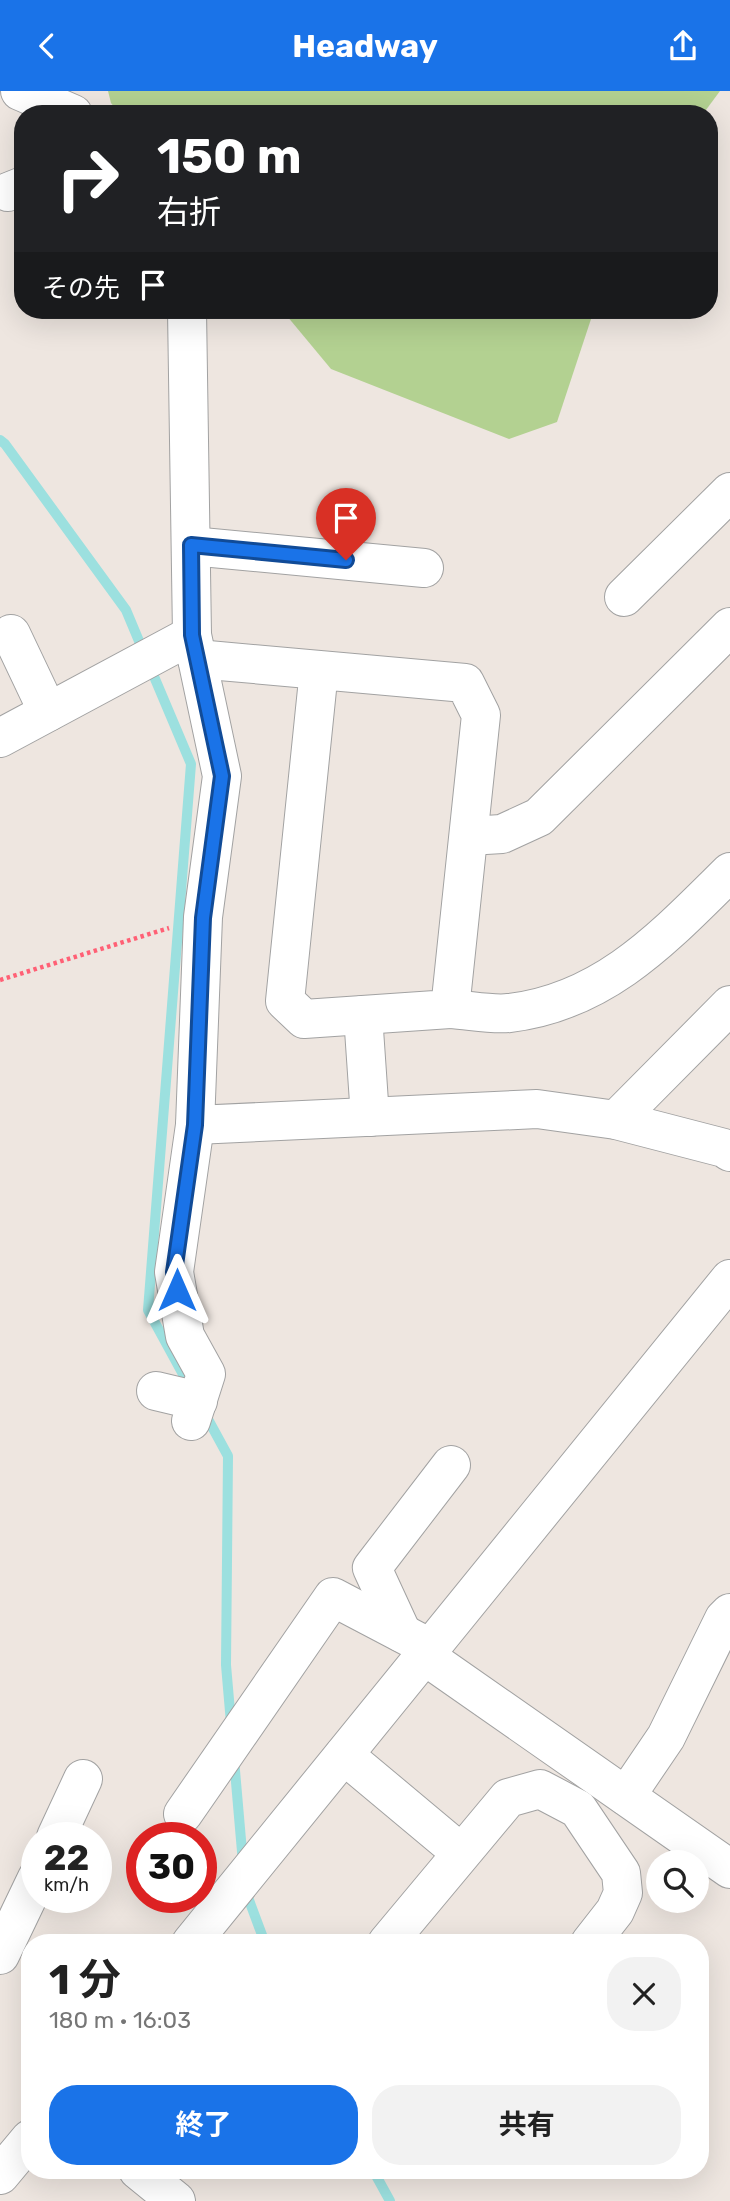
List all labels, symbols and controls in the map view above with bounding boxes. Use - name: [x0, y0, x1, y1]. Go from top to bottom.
- icon: back: [28, 27, 66, 65]
- text: Headway: [292, 27, 438, 65]
- icon: share: [664, 27, 702, 65]
- text: 150 m: [157, 127, 302, 185]
- icon: right: [42, 133, 133, 224]
- text: 右折: [157, 193, 221, 231]
- icon: arrive: [134, 266, 172, 304]
- text: その先: [42, 273, 120, 304]
- pin: [316, 488, 376, 560]
- icon: arrive: [327, 499, 365, 537]
- position arrow: [140, 1253, 214, 1327]
- speed limit sign: 30: [126, 1822, 217, 1913]
- text: 22: [44, 1837, 89, 1879]
- map controls: [646, 1850, 709, 1913]
- button: search: [646, 1850, 709, 1913]
- text: km/h: [44, 1874, 89, 1896]
- text: 1 分: [49, 1955, 121, 2005]
- button: close: [607, 1957, 681, 2031]
- text: 180 m · 16:03: [49, 2006, 191, 2034]
- button: 終了: [49, 2085, 358, 2165]
- button: 共有: [372, 2085, 681, 2165]

